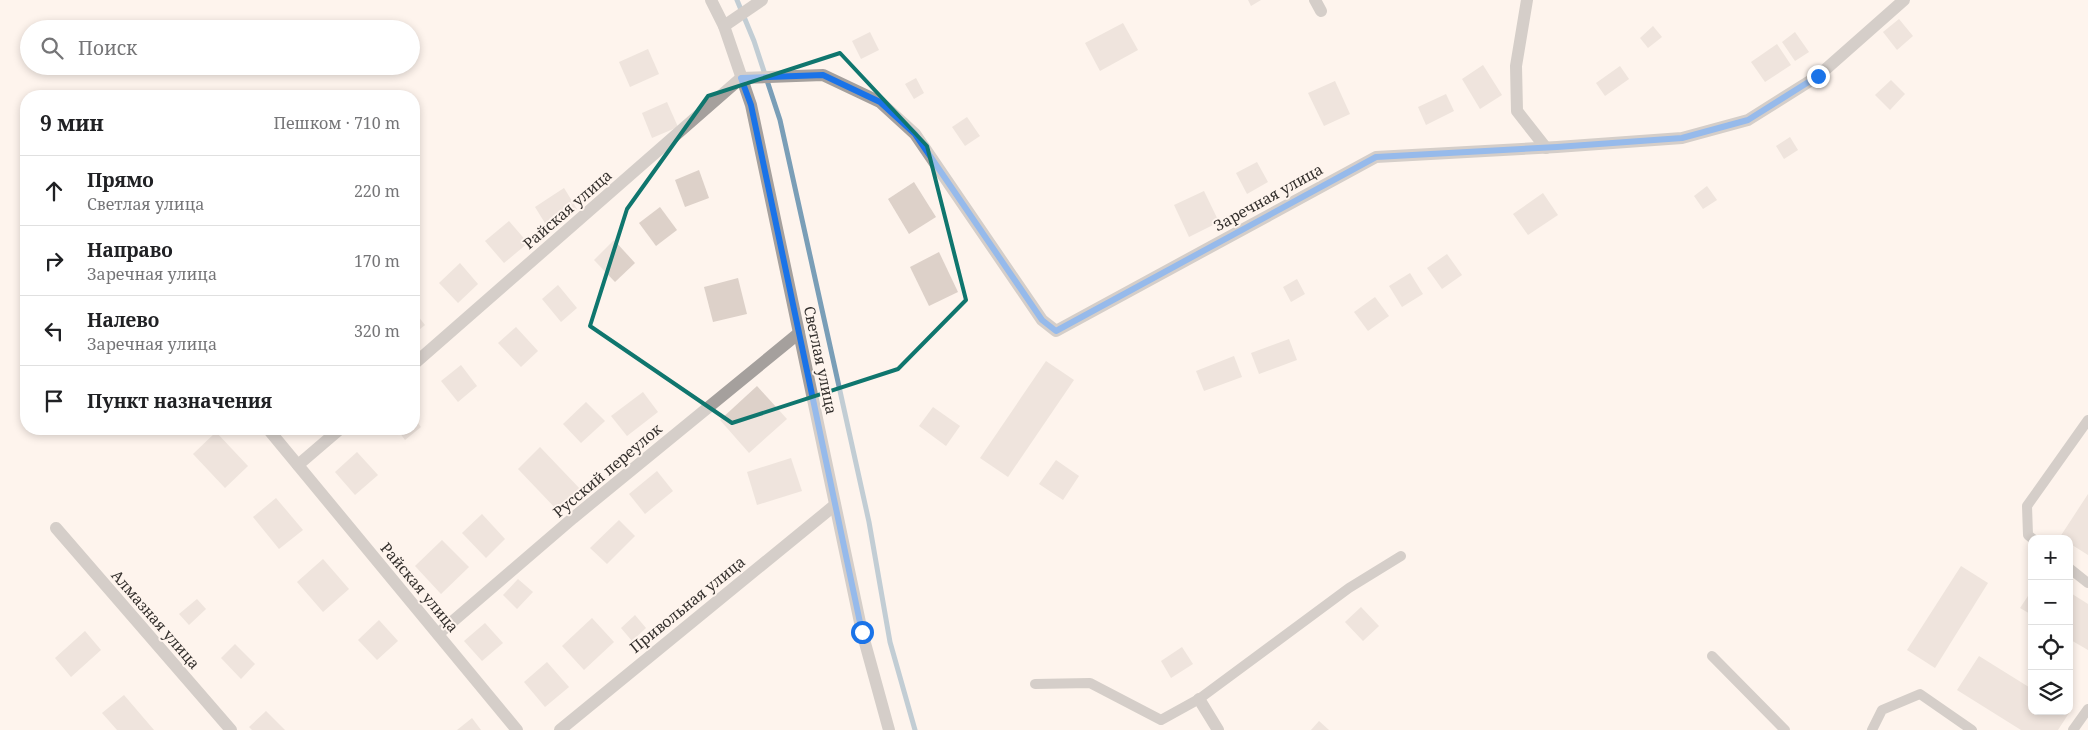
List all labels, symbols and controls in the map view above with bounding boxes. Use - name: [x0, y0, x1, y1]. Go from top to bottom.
- search box: [20, 20, 420, 75]
- icon: search: [38, 34, 66, 62]
- text: Поиск: [78, 35, 137, 61]
- route end: [1807, 65, 1830, 88]
- text: 9 мин: [40, 109, 104, 137]
- text: Пешком · 710 m: [273, 112, 400, 134]
- street label: Заречная улица: [1210, 159, 1326, 235]
- street label: Райская улица: [518, 165, 616, 253]
- text: Прямо: [87, 167, 154, 193]
- icon: ahead: [40, 177, 68, 205]
- text: 220 m: [354, 180, 400, 202]
- text: Светлая улица: [87, 193, 204, 215]
- text: Направо: [87, 237, 173, 263]
- icon: right: [40, 247, 68, 275]
- text: 170 m: [354, 250, 400, 272]
- text: Заречная улица: [87, 263, 217, 285]
- street label: Светлая улица: [800, 304, 842, 416]
- text: Налево: [87, 307, 159, 333]
- icon: left: [40, 317, 68, 345]
- text: 320 m: [354, 320, 400, 342]
- text: Заречная улица: [87, 333, 217, 355]
- icon: arrive: [40, 387, 68, 415]
- text: Пункт назначения: [87, 388, 272, 414]
- street label: Русский переулок: [548, 418, 666, 521]
- map controls: [2028, 535, 2073, 715]
- button: +: [2028, 535, 2073, 580]
- street label: Райская улица: [377, 538, 463, 636]
- street label: Привольная улица: [625, 551, 749, 657]
- street label: Алмазная улица: [107, 565, 205, 673]
- button: −: [2028, 580, 2073, 625]
- route start: [851, 621, 874, 644]
- button: locate: [2028, 625, 2073, 670]
- button: layers: [2028, 670, 2073, 715]

